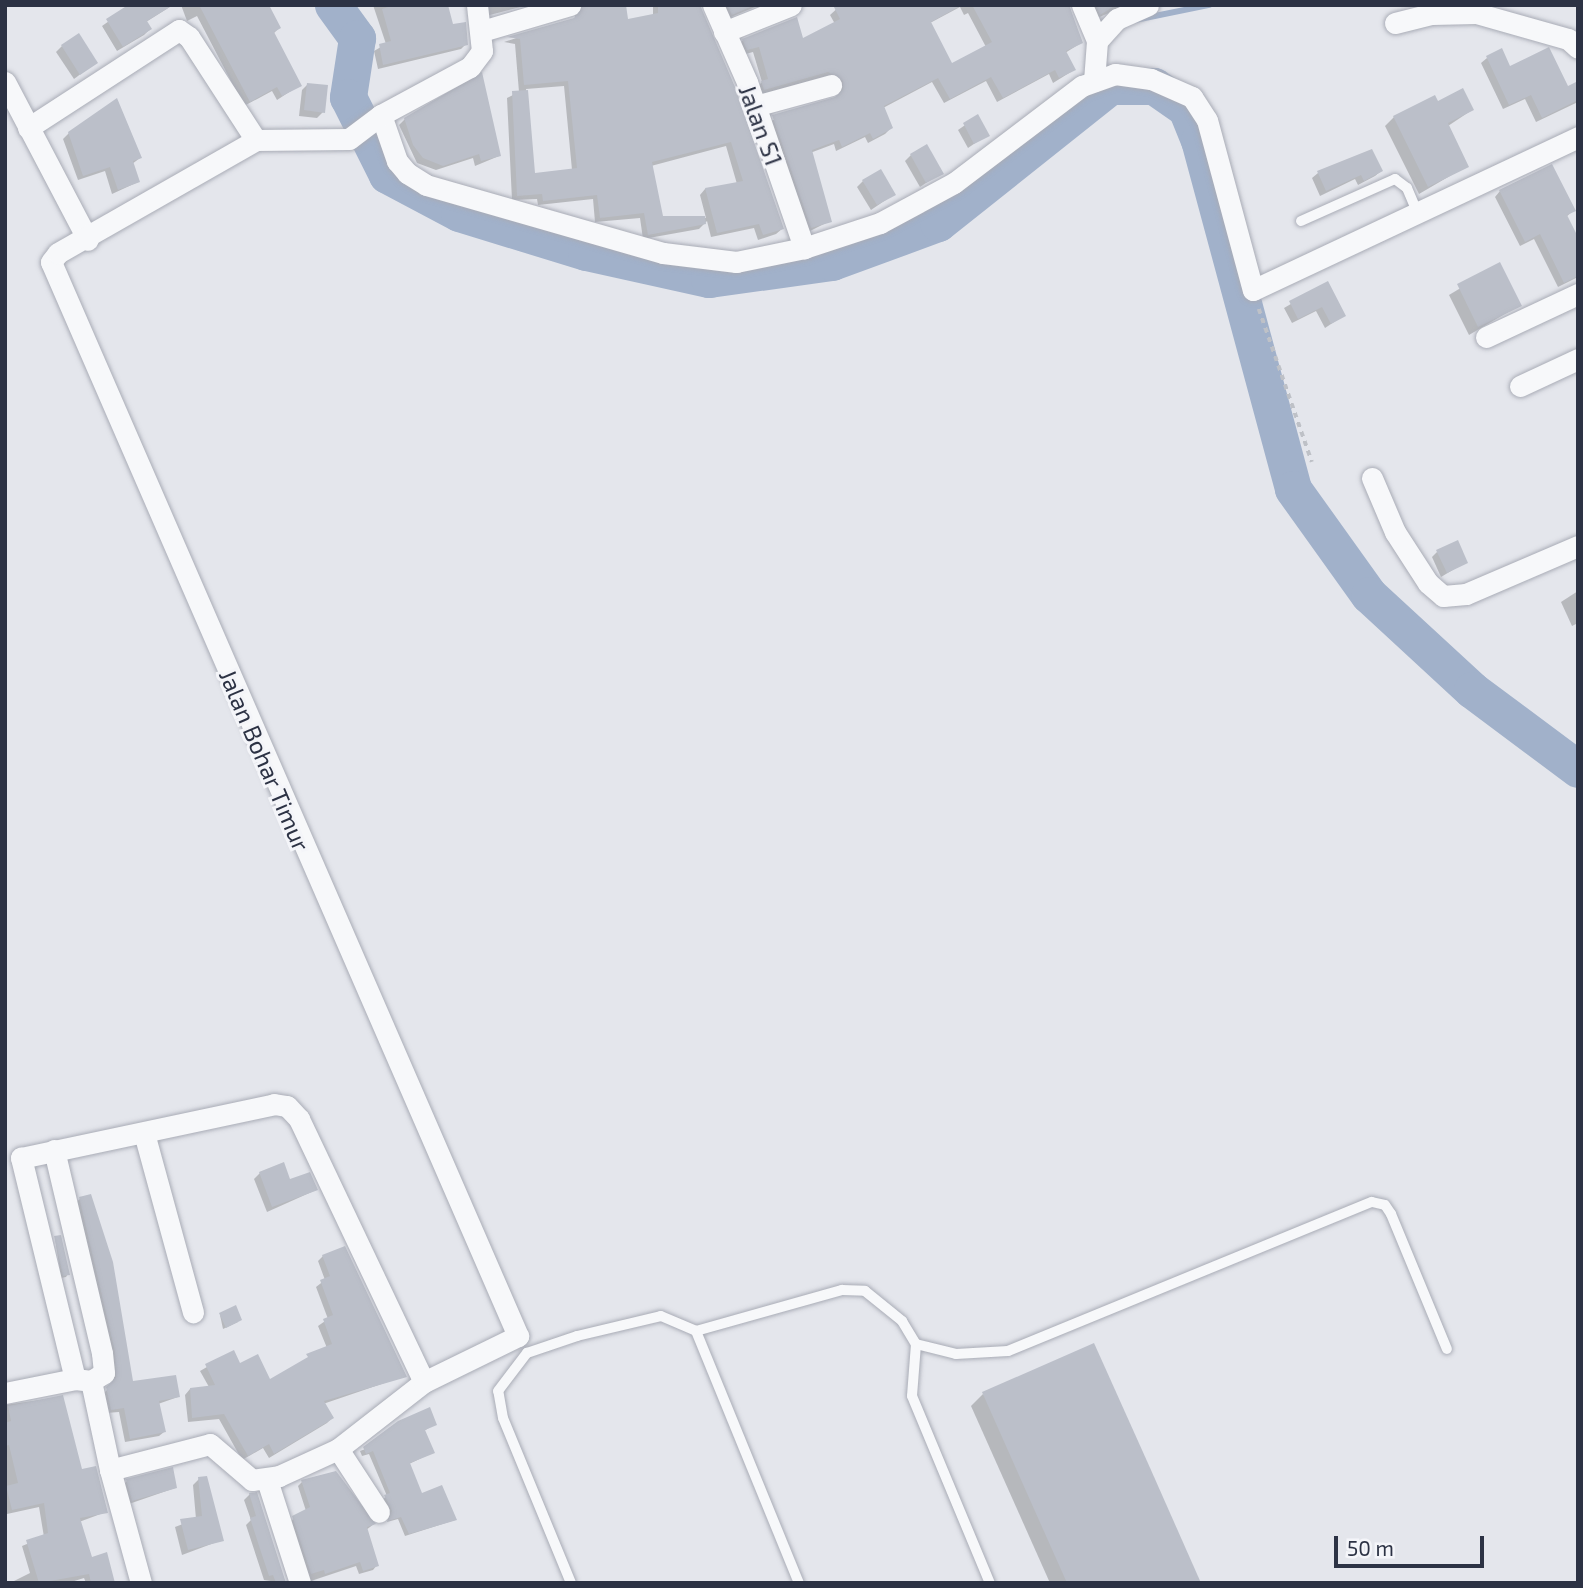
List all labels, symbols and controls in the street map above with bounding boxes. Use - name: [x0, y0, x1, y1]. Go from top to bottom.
- street label: Jalan S1: [733, 81, 789, 169]
- street label: Jalan Bohar Timur: [213, 664, 317, 856]
- scale bar: [1338, 1522, 1488, 1566]
- text: 50 m: [1347, 1535, 1394, 1560]

